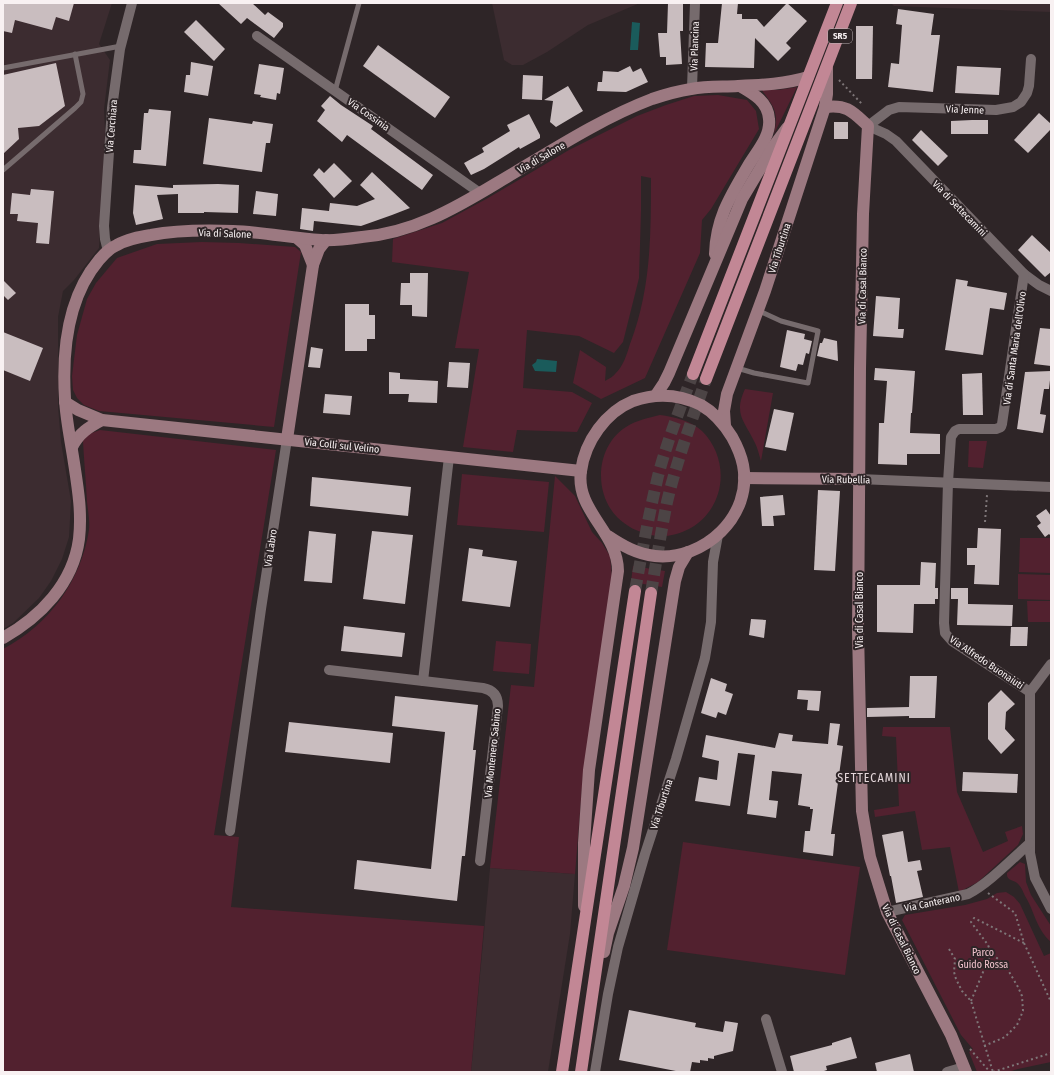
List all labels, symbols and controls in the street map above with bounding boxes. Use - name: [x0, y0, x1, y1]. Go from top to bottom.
- street label: Via Plancina: [688, 21, 702, 71]
- road number: SR5: [828, 29, 852, 43]
- street label: Via Cossinia: [345, 96, 392, 134]
- street label: Via Cerchiara: [104, 99, 120, 153]
- street label: Via Jenne: [946, 103, 984, 117]
- street label: Via di Salone: [516, 139, 567, 176]
- street label: Via di Settecamini: [929, 178, 989, 239]
- street label: Via Tiburtina: [766, 222, 794, 275]
- street label: Via di Salone: [198, 227, 252, 241]
- street label: Via di Casal Bianco: [856, 248, 870, 324]
- street label: Via di Santa Maria dell'Olivo: [1001, 291, 1029, 406]
- street label: Via Colli sul Velino: [304, 436, 380, 456]
- street label: Via Rubellia: [822, 474, 870, 486]
- street label: Via Labro: [262, 528, 280, 568]
- street label: Via di Casal Bianco: [854, 572, 866, 648]
- street label: Via Alfredo Buonaiuti: [947, 634, 1026, 692]
- street label: Via Montenero Sabino: [482, 708, 504, 798]
- district label: SETTECAMINI: [837, 771, 911, 785]
- street label: Via Tiburtina: [648, 778, 676, 831]
- street label: Via Canterano: [903, 891, 961, 915]
- street label: Via di Casal Bianco: [879, 902, 923, 976]
- park label: Parco Guido Rossa: [958, 947, 1008, 971]

